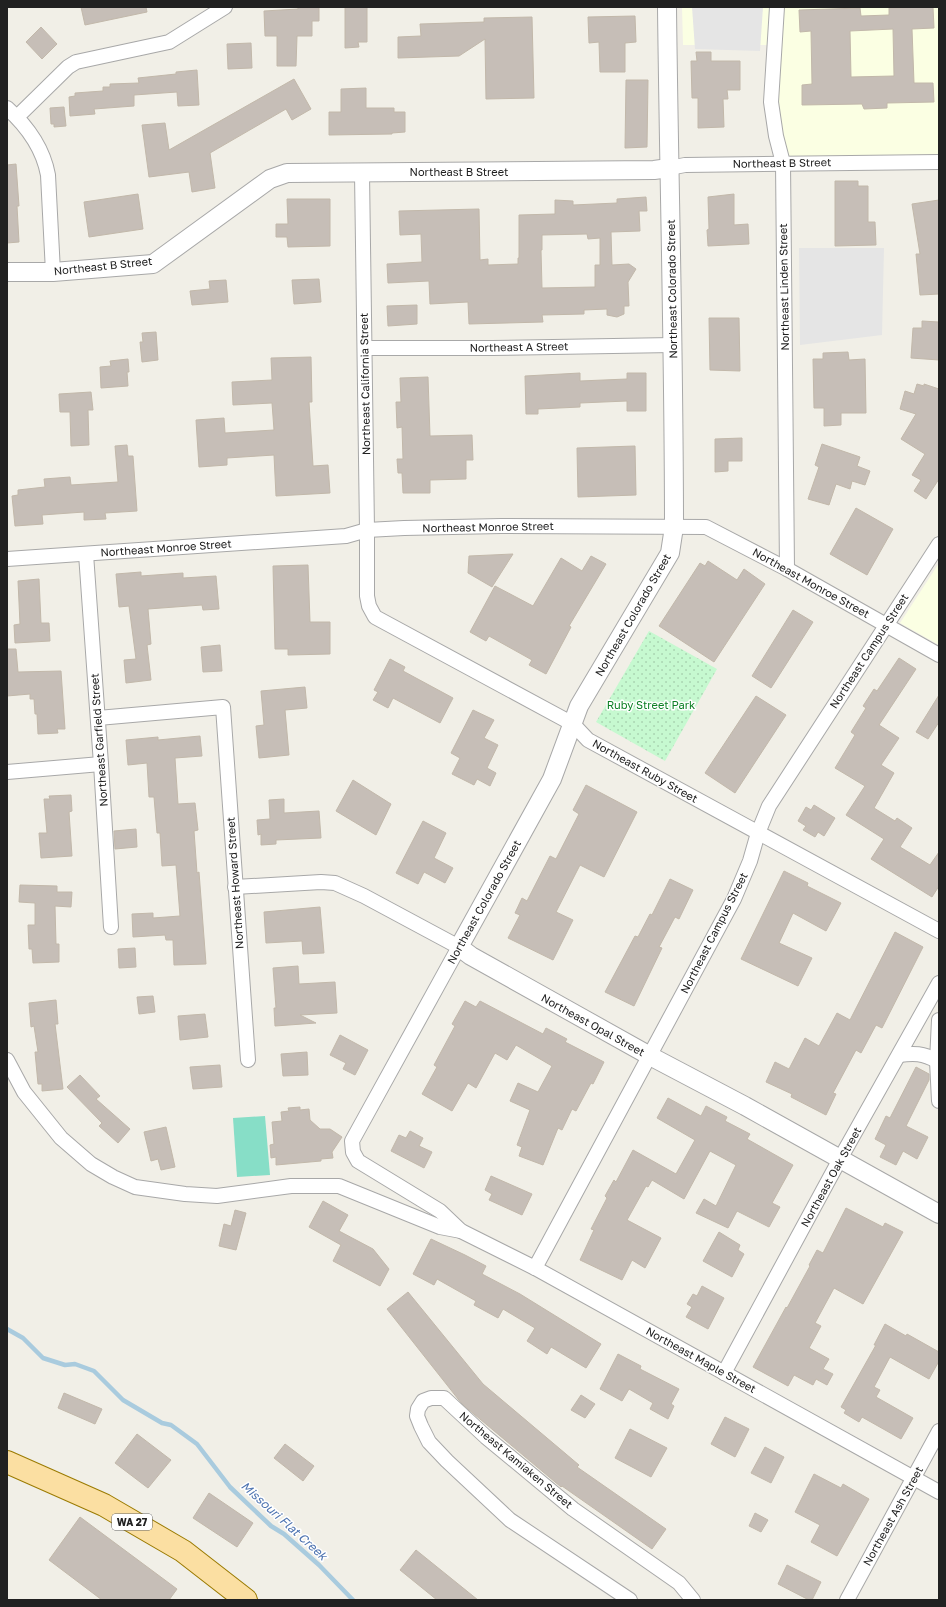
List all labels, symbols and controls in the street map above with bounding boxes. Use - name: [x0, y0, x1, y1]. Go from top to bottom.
- street label: Northeast B Street: [732, 155, 832, 170]
- street label: Northeast B Street: [410, 165, 508, 178]
- street label: Northeast Colorado Street: [664, 219, 679, 359]
- street label: Northeast Linden Street: [776, 223, 791, 351]
- street label: Northeast B Street: [53, 254, 153, 277]
- street label: Northeast California Street: [357, 313, 372, 455]
- street label: Northeast A Street: [469, 339, 569, 354]
- street label: Northeast Monroe Street: [422, 519, 554, 534]
- street label: Northeast Monroe Street: [100, 536, 232, 559]
- street label: Northeast Monroe Street: [751, 545, 872, 620]
- street label: Northeast Colorado Street: [592, 551, 673, 678]
- street label: Northeast Campus Street: [827, 591, 911, 711]
- street label: Northeast Garfield Street: [87, 673, 110, 807]
- park label: Ruby Street Park: [607, 698, 695, 711]
- street label: Northeast Ruby Street: [590, 736, 700, 805]
- street label: Northeast Howard Street: [223, 817, 246, 949]
- street label: Northeast Colorado Street: [444, 838, 523, 966]
- street label: Northeast Campus Street: [677, 870, 750, 996]
- street label: Northeast Opal Street: [539, 991, 647, 1058]
- street label: Northeast Oak Street: [798, 1125, 863, 1229]
- street label: Northeast Maple Street: [644, 1324, 759, 1395]
- street label: Northeast Kamiaken Street: [457, 1409, 575, 1511]
- street label: Northeast Ash Street: [860, 1464, 925, 1568]
- water label: Missouri Flat Creek: [238, 1478, 331, 1564]
- road number: WA 27: [112, 1514, 152, 1530]

